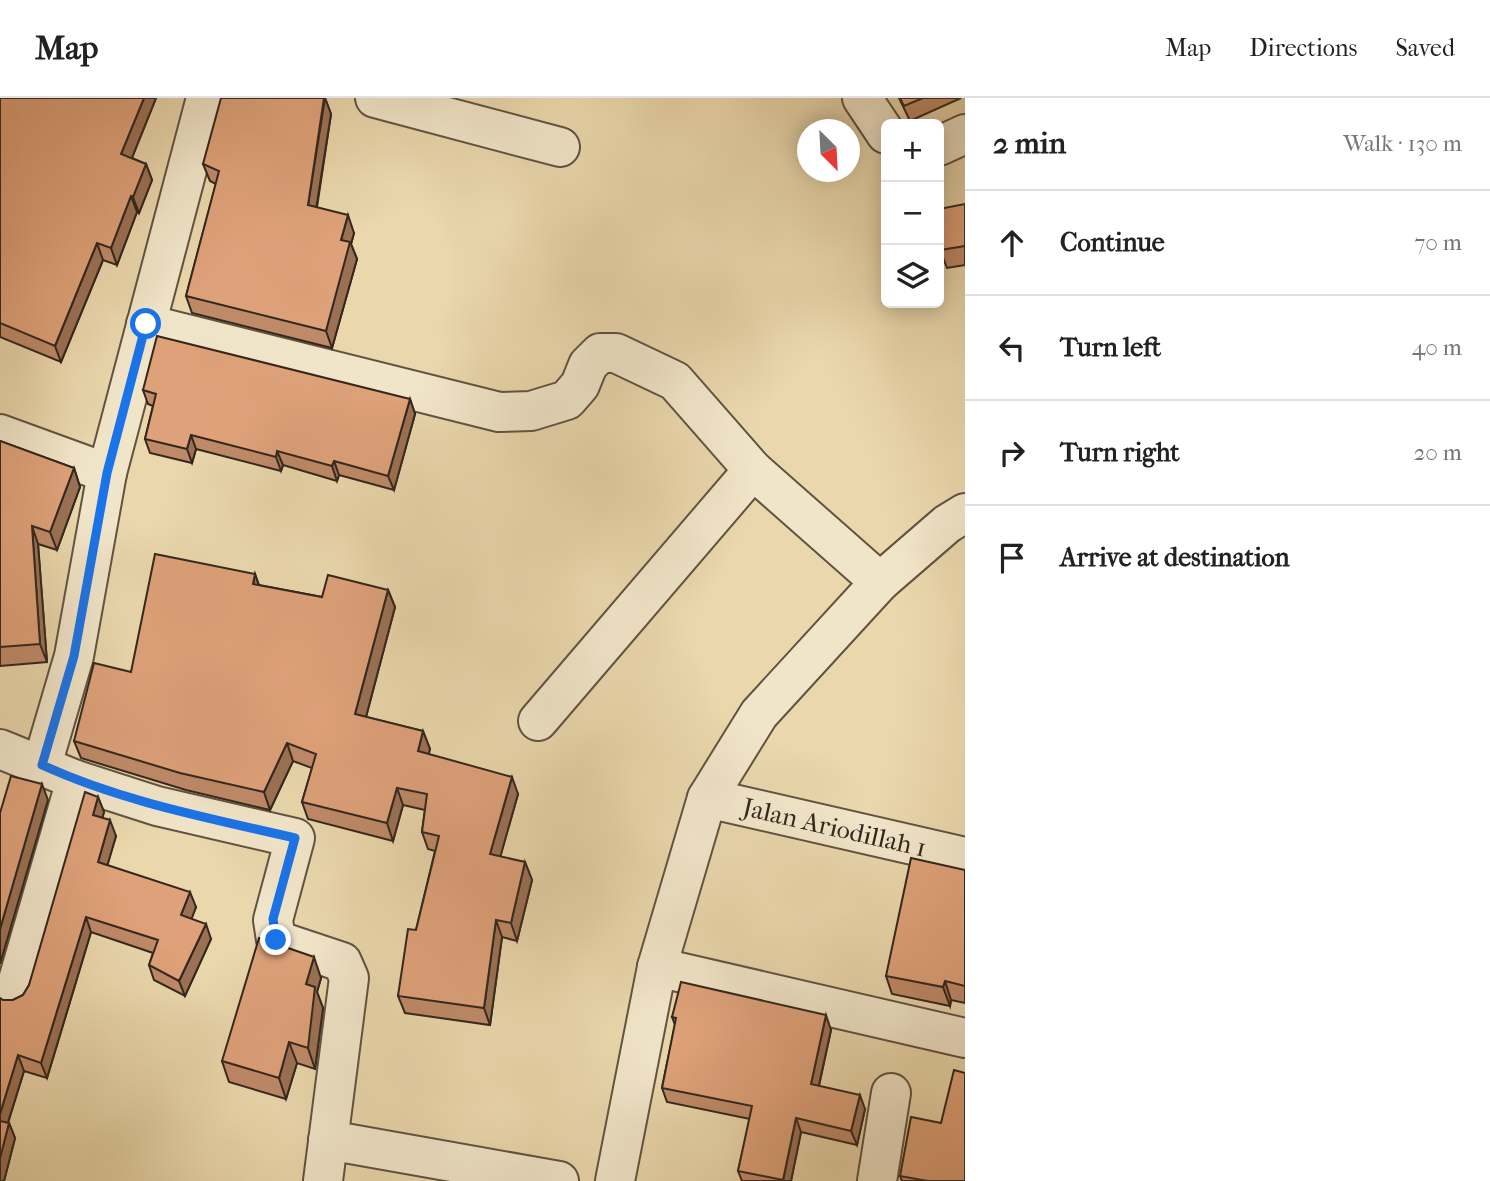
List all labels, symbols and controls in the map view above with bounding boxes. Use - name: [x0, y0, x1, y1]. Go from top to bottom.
- text: Map: [35, 29, 98, 68]
- text: Map: [1165, 34, 1211, 62]
- text: Directions: [1249, 34, 1357, 62]
- text: Saved: [1395, 34, 1455, 62]
- north arrow: [797, 119, 860, 182]
- map controls: [881, 119, 944, 308]
- button: +: [881, 119, 944, 182]
- text: 2 min: [993, 126, 1066, 161]
- text: Walk · 130 m: [1343, 130, 1462, 157]
- button: −: [881, 182, 944, 245]
- icon: ahead: [993, 224, 1031, 262]
- text: Continue: [1060, 227, 1165, 258]
- text: 70 m: [1414, 229, 1462, 256]
- button: layers: [881, 245, 944, 308]
- route start: [130, 308, 161, 339]
- icon: left: [993, 329, 1031, 367]
- text: Turn left: [1060, 332, 1161, 363]
- text: 40 m: [1412, 334, 1462, 361]
- icon: right: [993, 434, 1031, 472]
- text: Turn right: [1060, 437, 1180, 468]
- text: 20 m: [1413, 439, 1462, 466]
- icon: arrive: [993, 539, 1031, 577]
- text: Arrive at destination: [1060, 542, 1290, 573]
- street label: Jalan Ariodillah 1: [738, 791, 930, 863]
- route end: [260, 924, 291, 955]

